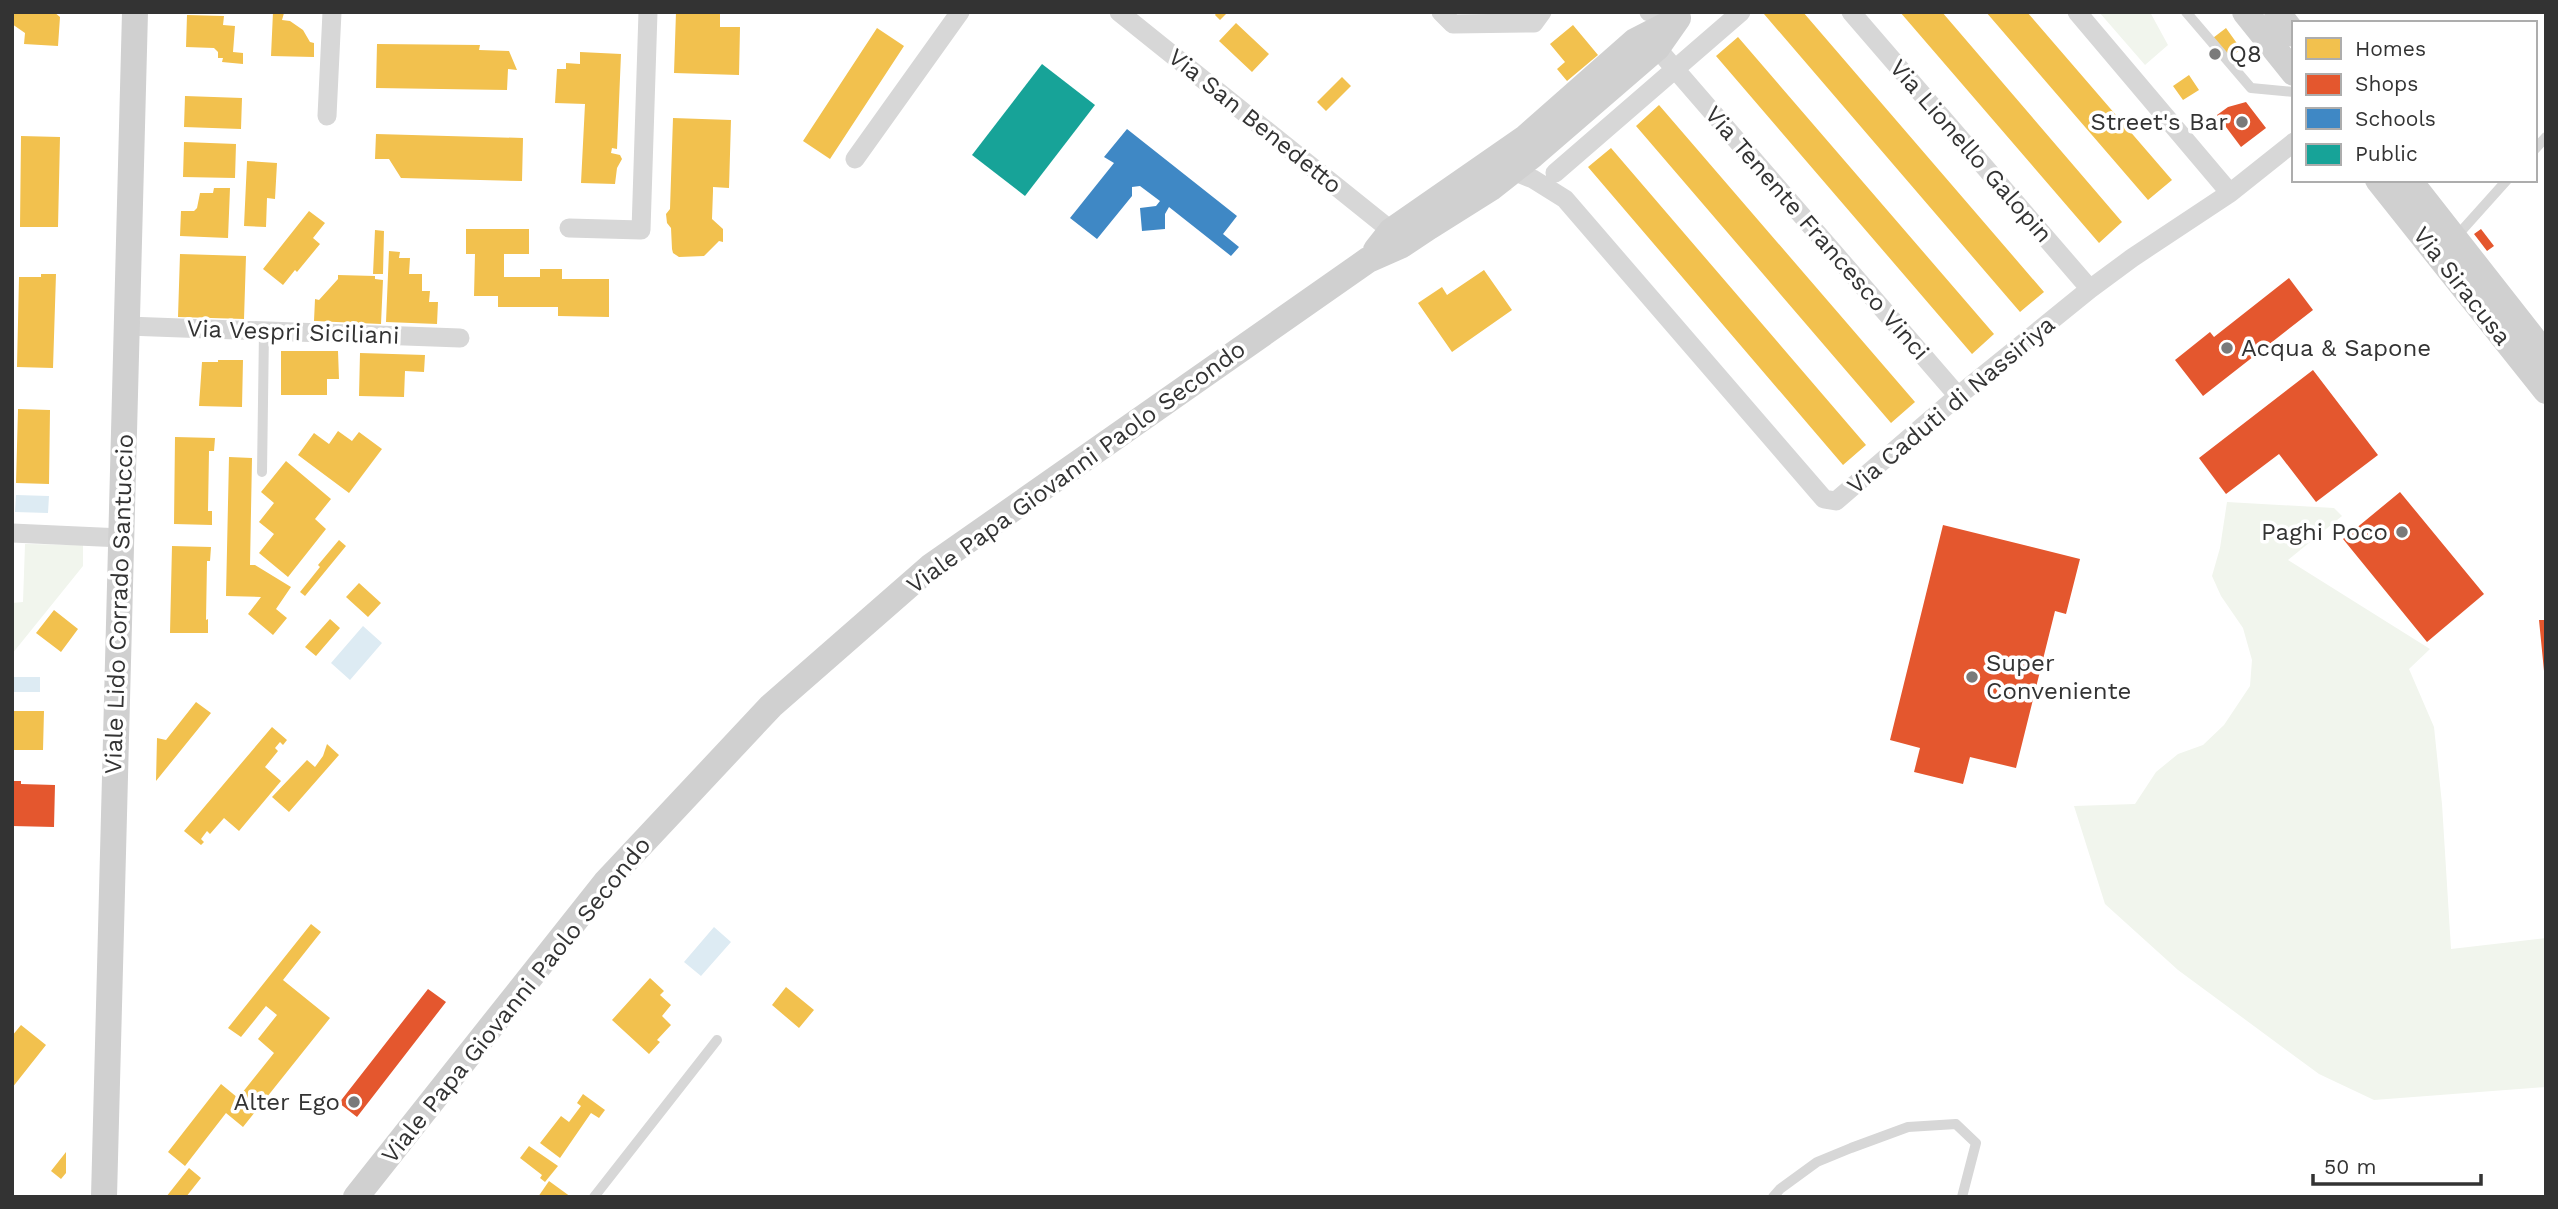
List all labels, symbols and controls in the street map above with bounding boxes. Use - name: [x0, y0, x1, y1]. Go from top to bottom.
- legend: [2292, 21, 2537, 182]
- text: Homes: [2355, 36, 2426, 61]
- place label: Q8: [2229, 40, 2262, 68]
- street label: Via San Benedetto: [1163, 43, 1347, 199]
- marker: Q8: [2207, 46, 2223, 62]
- street label: Via Lionello Galopin: [1884, 54, 2058, 248]
- text: Shops: [2355, 71, 2418, 96]
- street label: Via Tenente Francesco Vinci: [1699, 100, 1935, 366]
- text: Schools: [2355, 106, 2436, 131]
- place label: Street's Bar: [2091, 108, 2228, 136]
- marker: Street's Bar: [2234, 114, 2250, 130]
- text: Public: [2355, 141, 2418, 166]
- street label: Via Siracusa: [2407, 221, 2517, 351]
- street label: Via Caduti di Nassiriya: [1842, 310, 2060, 500]
- street label: Via Vespri Siciliani: [186, 314, 400, 350]
- place label: Acqua & Sapone: [2241, 334, 2431, 362]
- street label: Viale Papa Giovanni Paolo Secondo: [901, 335, 1251, 599]
- marker: Acqua & Sapone: [2219, 340, 2235, 356]
- street label: Viale Lido Corrado Santuccio: [99, 433, 139, 775]
- place label: Paghi Poco: [2261, 518, 2388, 546]
- marker: Paghi Poco: [2394, 524, 2410, 540]
- place label: Super Conveniente: [1986, 649, 2131, 705]
- marker: Super Conveniente: [1964, 669, 1980, 685]
- street label: Viale Papa Giovanni Paolo Secondo: [376, 831, 656, 1169]
- place label: Alter Ego: [233, 1088, 340, 1116]
- marker: Alter Ego: [346, 1094, 362, 1110]
- scale bar: [2313, 1142, 2481, 1186]
- text: 50 m: [2324, 1154, 2376, 1179]

